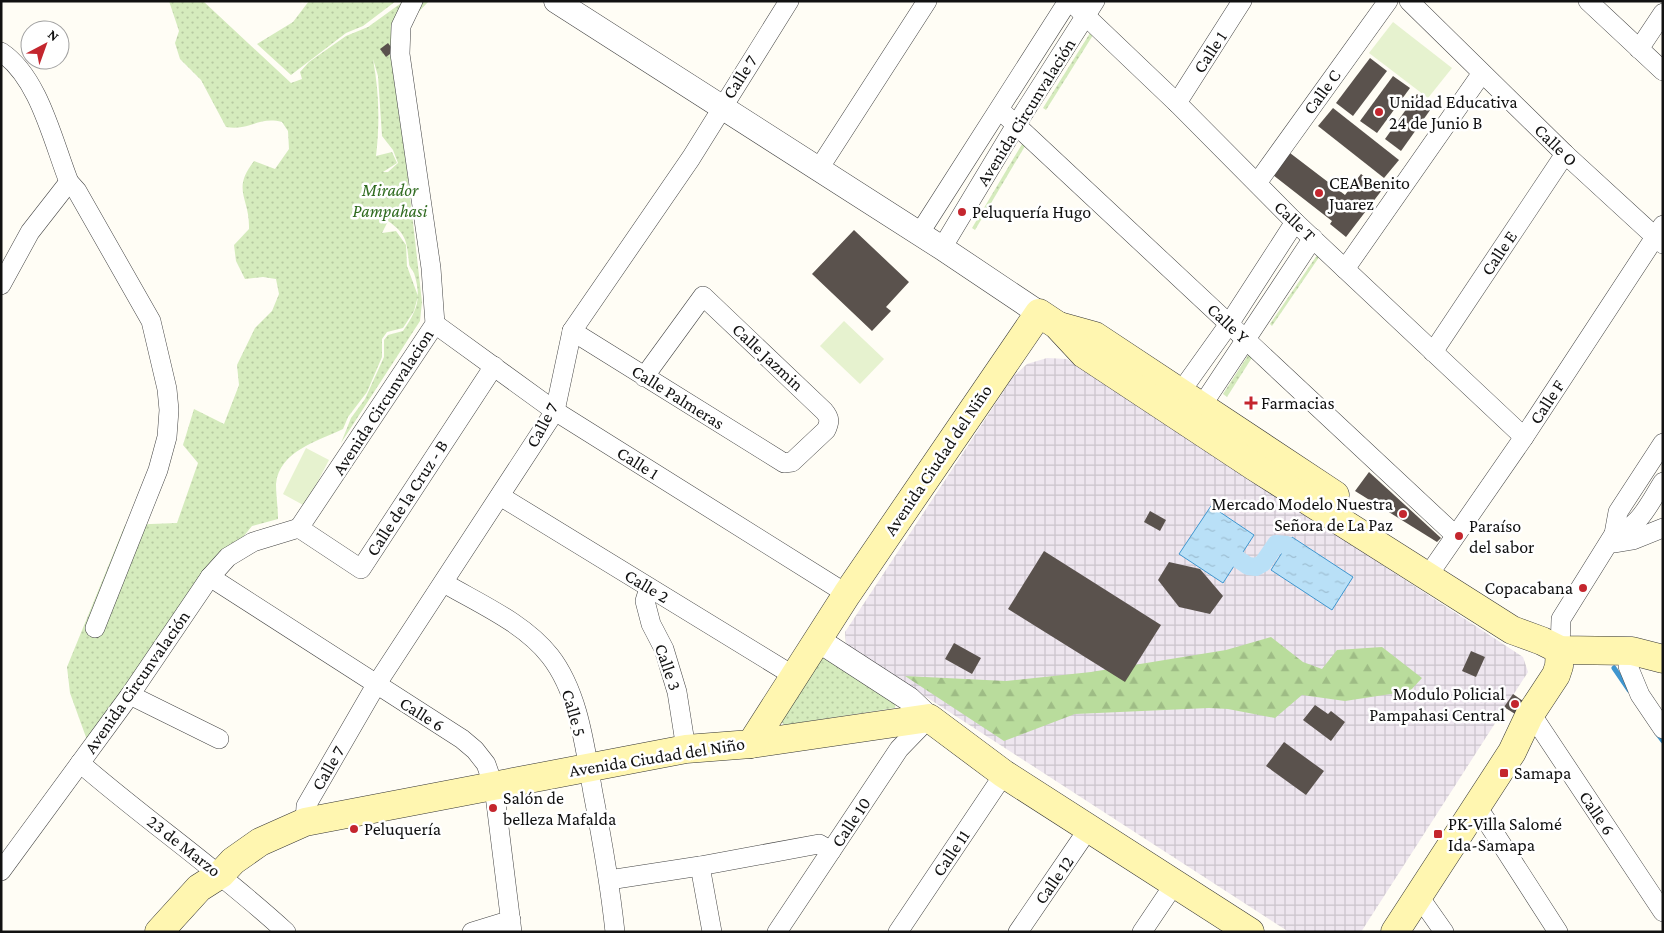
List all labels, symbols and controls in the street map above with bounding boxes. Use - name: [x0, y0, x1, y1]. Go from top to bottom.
- north arrow: [20, 20, 70, 70]
- text: N: [45, 26, 63, 45]
- street label: Calle 1: [1189, 27, 1231, 77]
- street label: Avenida Circunvalación: [973, 34, 1080, 189]
- street label: Calle 7: [719, 51, 761, 103]
- street label: Calle C: [1299, 66, 1345, 118]
- place label: Unidad Educativa 24 de Junio B: [1389, 92, 1517, 133]
- marker: Unidad Educativa 24 de Junio B: [1373, 106, 1385, 118]
- street label: Calle O: [1530, 120, 1582, 170]
- place label: CEA Benito Juarez: [1327, 173, 1410, 214]
- park label: Mirador Pampahasi: [353, 180, 428, 221]
- marker: CEA Benito Juarez: [1313, 187, 1325, 199]
- street label: Calle T: [1270, 197, 1320, 245]
- place label: Peluquería Hugo: [972, 202, 1091, 222]
- marker: Peluquería Hugo: [956, 206, 968, 218]
- street label: Calle E: [1477, 227, 1521, 279]
- street label: Calle Y: [1203, 299, 1253, 347]
- street label: Calle Jazmin: [728, 319, 808, 395]
- street label: Avenida Circunvalacion: [328, 325, 438, 479]
- street label: Calle Palmeras: [628, 361, 728, 433]
- street label: Calle F: [1525, 376, 1569, 428]
- street label: Avenida Ciudad del Niño: [880, 381, 996, 539]
- place label: Farmacias: [1261, 393, 1335, 413]
- marker: Farmacias: [1245, 397, 1257, 409]
- street label: Calle 7: [522, 399, 562, 451]
- street label: Calle de la Cruz - B: [362, 436, 452, 560]
- street label: Calle 1: [613, 442, 663, 484]
- place label: Mercado Modelo Nuestra Señora de La Paz: [1212, 494, 1393, 535]
- marker: Mercado Modelo Nuestra Señora de La Paz: [1397, 508, 1409, 520]
- place label: Paraíso del sabor: [1469, 516, 1535, 557]
- marker: Paraíso del sabor: [1453, 530, 1465, 542]
- street label: Calle 2: [621, 565, 673, 607]
- place label: Copacabana: [1484, 578, 1573, 598]
- marker: Copacabana: [1577, 582, 1589, 594]
- street label: Avenida Circunvalación: [80, 606, 194, 757]
- street label: Calle 3: [651, 641, 685, 693]
- place label: Modulo Policial Pampahasi Central: [1369, 684, 1505, 725]
- street label: Calle 5: [558, 687, 590, 739]
- street label: Calle 6: [396, 693, 448, 735]
- marker: Modulo Policial Pampahasi Central: [1509, 698, 1521, 710]
- street label: Avenida Ciudad del Niño: [568, 733, 746, 781]
- street label: Calle 7: [307, 742, 349, 794]
- place label: Samapa: [1514, 763, 1571, 783]
- marker: Samapa: [1498, 767, 1510, 779]
- street label: Calle 6: [1575, 787, 1619, 839]
- place label: Salón de belleza Mafalda: [503, 788, 616, 829]
- street label: Calle 10: [827, 793, 875, 851]
- marker: Salón de belleza Mafalda: [487, 802, 499, 814]
- street label: 23 de Marzo: [143, 811, 225, 881]
- place label: PK-Villa Salomé Ida-Samapa: [1448, 814, 1562, 855]
- place label: Peluquería: [364, 819, 441, 839]
- marker: Peluquería: [348, 823, 360, 835]
- street label: Calle 11: [928, 826, 974, 880]
- marker: PK-Villa Salomé Ida-Samapa: [1432, 828, 1444, 840]
- street label: Calle 12: [1030, 852, 1078, 908]

